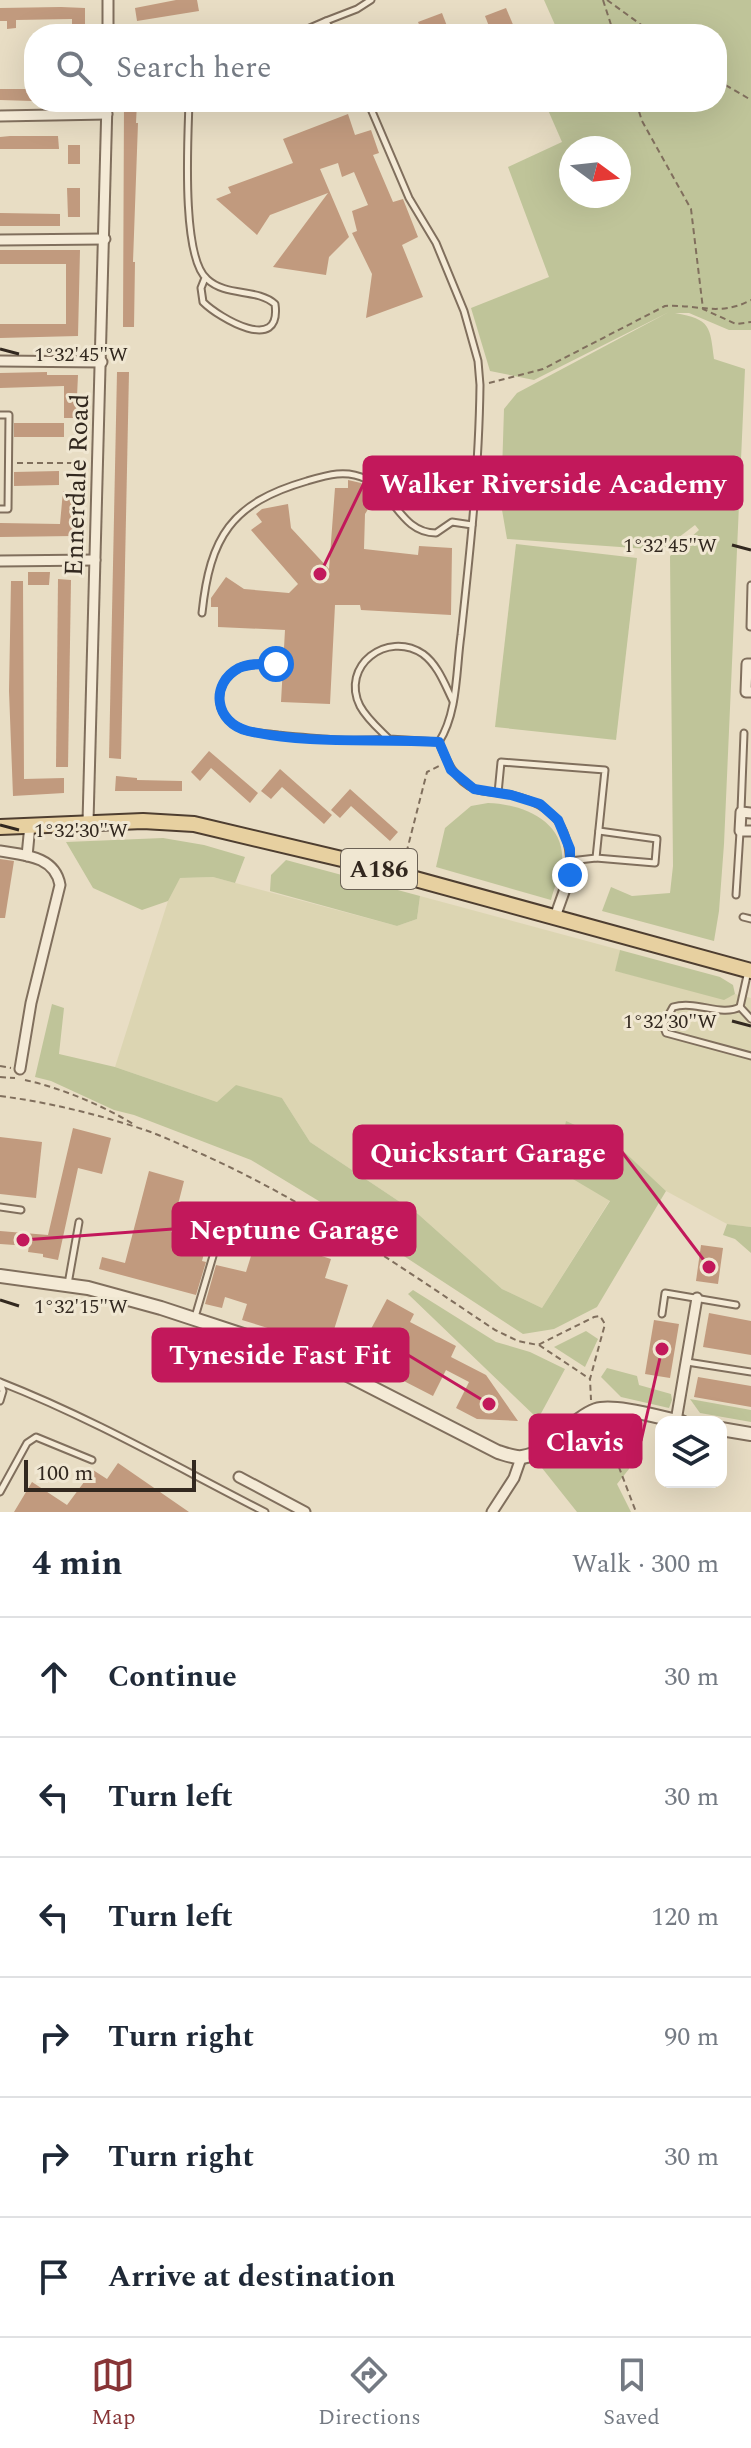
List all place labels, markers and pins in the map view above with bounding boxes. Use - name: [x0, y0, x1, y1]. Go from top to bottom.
- callout: Walker Riverside Academy: [364, 457, 742, 509]
- callout: Quickstart Garage: [354, 1126, 622, 1178]
- callout: Neptune Garage: [173, 1203, 415, 1255]
- callout: Tyneside Fast Fit: [153, 1329, 408, 1381]
- callout: Clavis: [530, 1415, 641, 1467]

